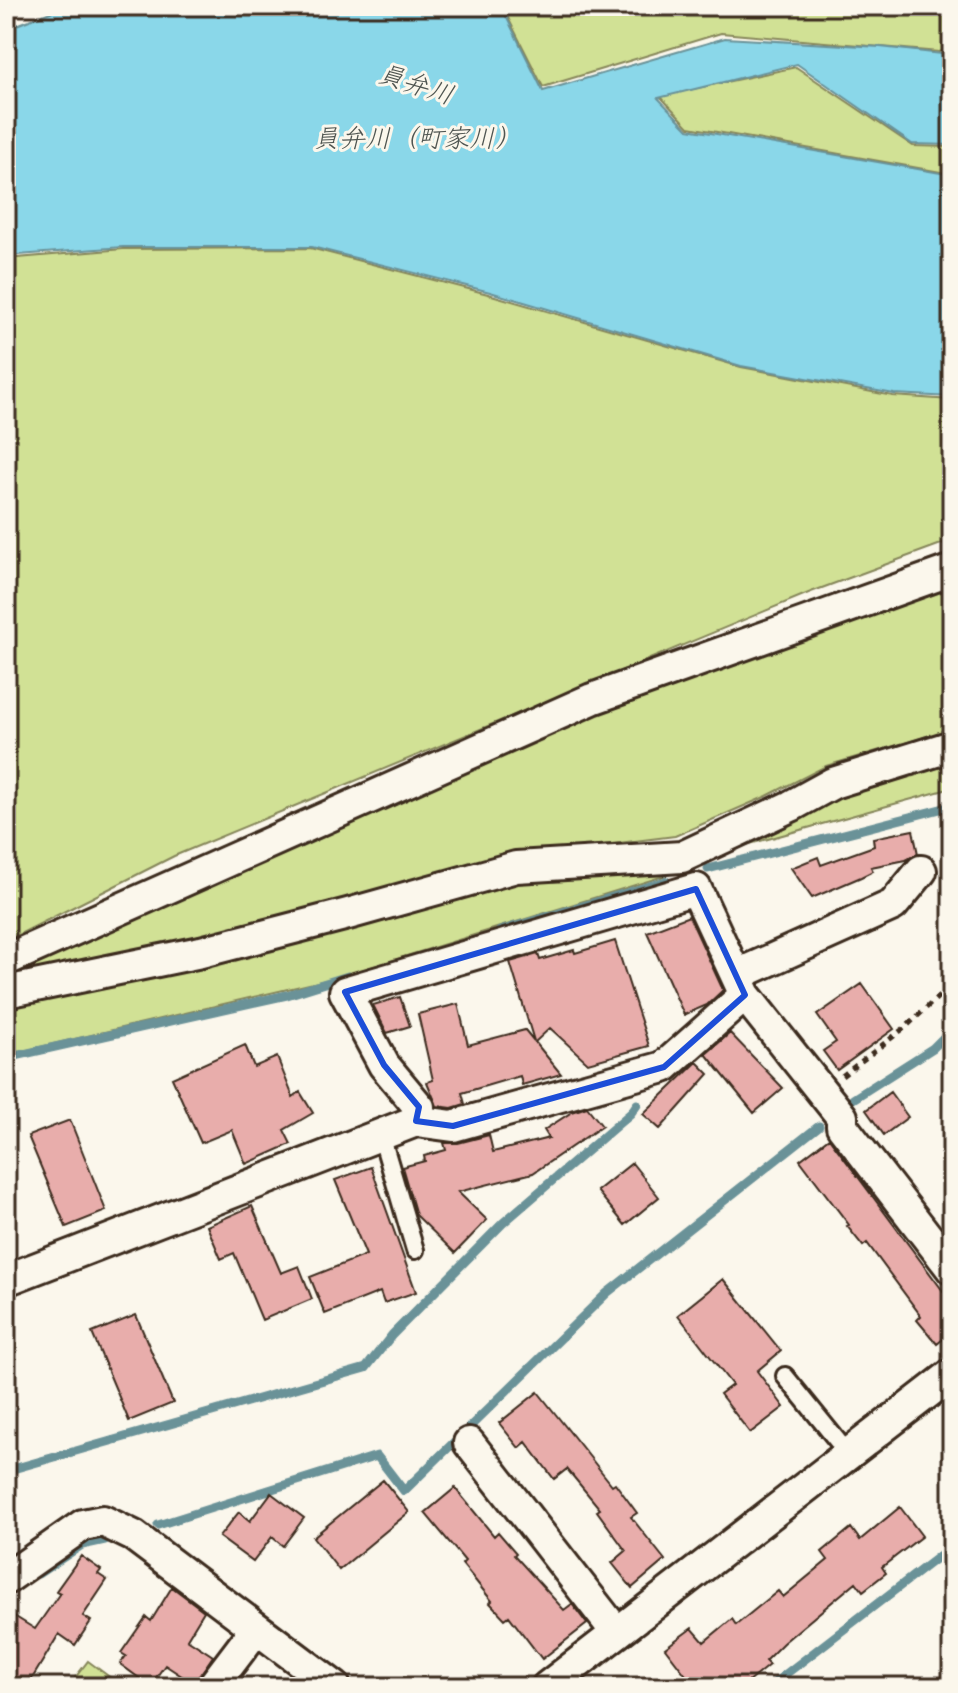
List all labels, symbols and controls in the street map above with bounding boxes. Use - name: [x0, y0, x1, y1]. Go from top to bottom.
- water label: 員弁川: [374, 59, 457, 111]
- water label: 員弁川（町家川）: [313, 124, 521, 154]

